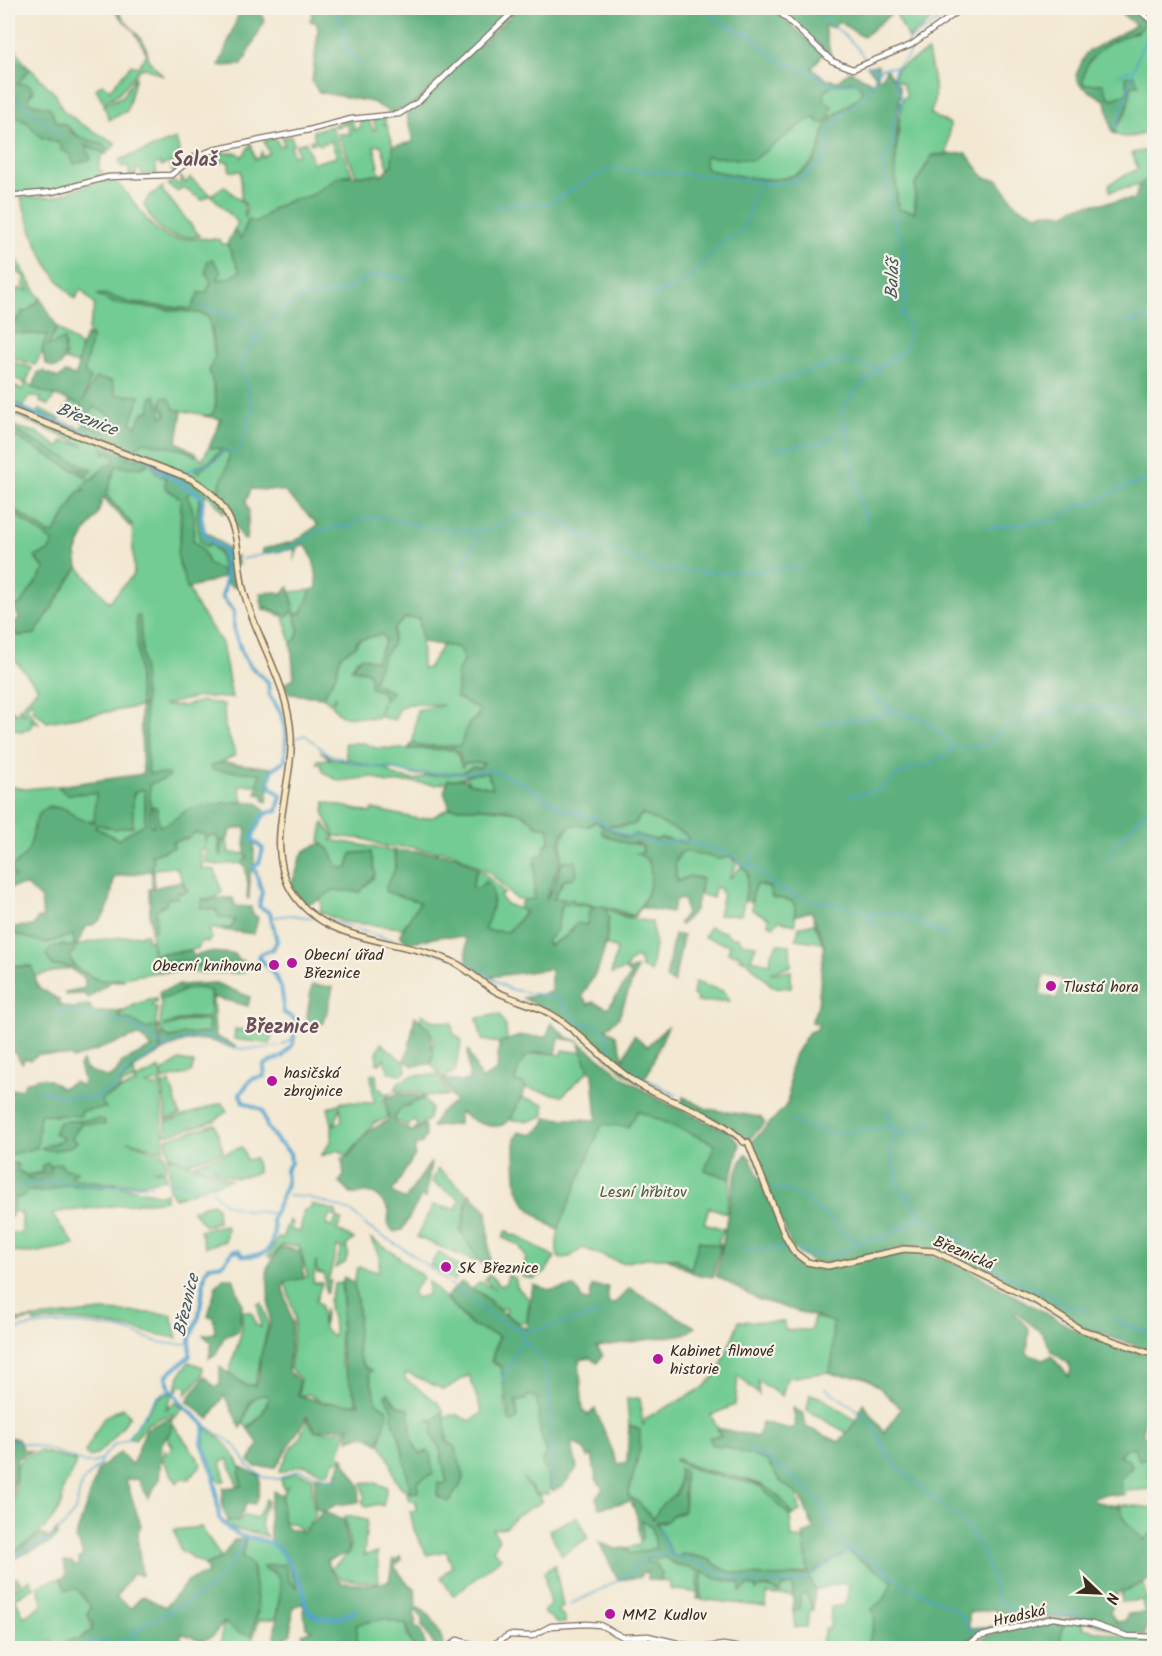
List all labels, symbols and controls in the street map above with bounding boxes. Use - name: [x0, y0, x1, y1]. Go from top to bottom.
- district label: Salaš: [172, 145, 219, 177]
- water label: Baláš: [878, 254, 909, 300]
- water label: Březnice: [52, 396, 123, 446]
- place label: Obecní úřad Březnice: [304, 943, 385, 986]
- place label: Obecní knihovna: [152, 954, 262, 979]
- marker: Obecní úřad Březnice: [285, 956, 299, 970]
- marker: Obecní knihovna: [267, 958, 281, 972]
- place label: Tlustá hora: [1063, 975, 1139, 1000]
- marker: Tlustá hora: [1044, 979, 1058, 993]
- district label: Březnice: [245, 1012, 319, 1044]
- place label: hasičská zbrojnice: [284, 1061, 343, 1104]
- marker: hasičská zbrojnice: [265, 1074, 279, 1088]
- park label: Lesní hřbitov: [599, 1180, 687, 1205]
- street label: Březnická: [929, 1229, 999, 1278]
- place label: SK Březnice: [458, 1256, 539, 1281]
- marker: SK Březnice: [439, 1260, 453, 1274]
- water label: Březnice: [166, 1269, 209, 1339]
- place label: Kabinet filmové historie: [670, 1339, 775, 1382]
- marker: Kabinet filmové historie: [651, 1352, 665, 1366]
- north arrow: [1069, 1563, 1129, 1623]
- text: N: [1098, 1589, 1125, 1608]
- street label: Hradská: [991, 1598, 1050, 1635]
- place label: MMZ Kudlov: [622, 1603, 707, 1628]
- marker: MMZ Kudlov: [603, 1607, 617, 1621]

